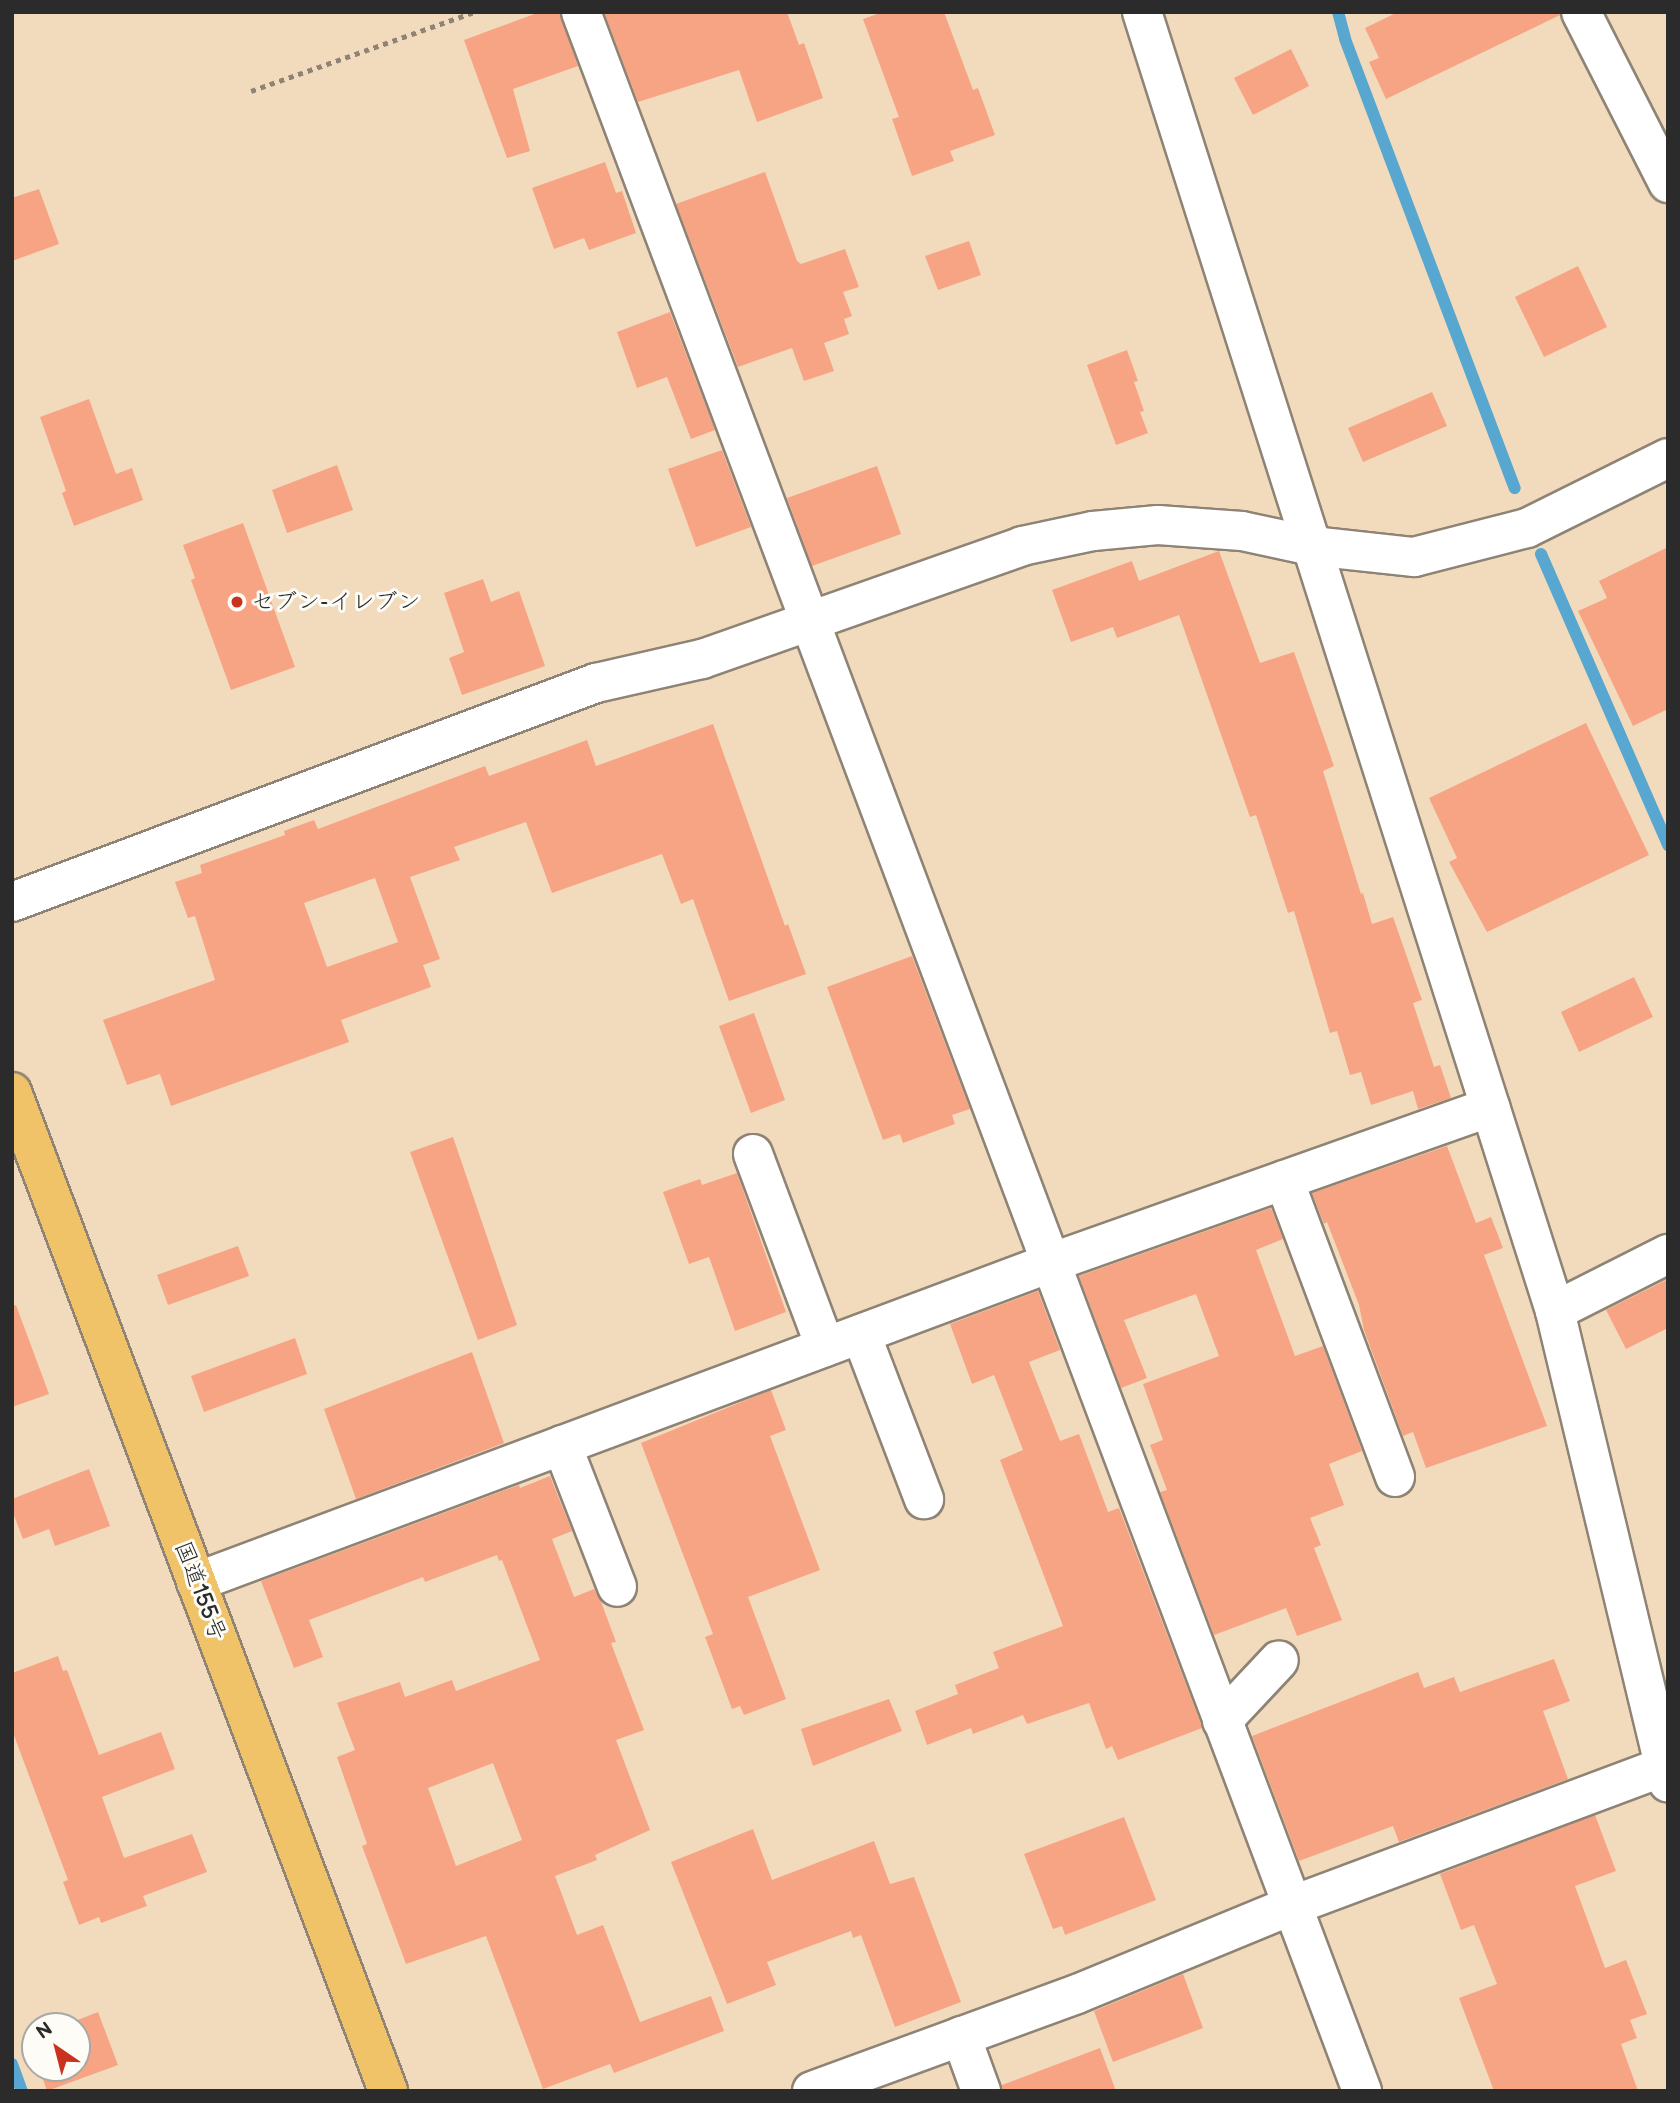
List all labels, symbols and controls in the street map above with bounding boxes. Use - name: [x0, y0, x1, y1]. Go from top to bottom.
- place label: セブン-イレブン: [251, 588, 420, 616]
- marker: セブン-イレブン: [229, 594, 245, 610]
- street label: 国道155号: [168, 1537, 232, 1645]
- north arrow: [21, 2012, 91, 2082]
- text: N: [32, 2018, 57, 2045]

